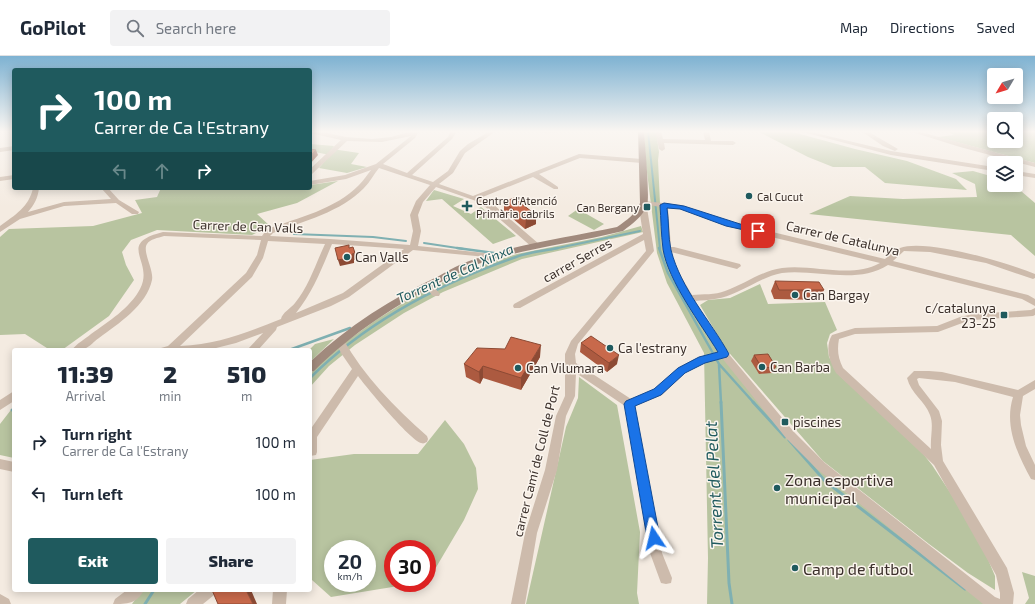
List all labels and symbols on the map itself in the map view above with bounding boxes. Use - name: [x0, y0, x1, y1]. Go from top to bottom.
- north arrow: [987, 68, 1023, 104]
- place label: Cal Cucut: [757, 190, 803, 203]
- marker: Cal Cucut: [744, 191, 754, 201]
- place label: Centre d'Atenció Primària cabrils: [476, 194, 557, 220]
- marker: Centre d'Atenció Primària cabrils: [461, 200, 473, 212]
- place label: Can Bergany: [576, 201, 639, 214]
- marker: Can Bergany: [642, 202, 652, 212]
- pin: [741, 214, 775, 248]
- street label: Carrer de Can Valls: [192, 216, 304, 236]
- street label: Carrer de Catalunya: [785, 217, 901, 259]
- street label: carrer Serres: [540, 234, 614, 286]
- water label: Torrent de Cal Xinxa: [394, 240, 516, 306]
- place label: Can Valls: [355, 249, 409, 265]
- marker: Can Valls: [342, 252, 352, 262]
- place label: Can Bargay: [803, 287, 870, 303]
- marker: Can Bargay: [790, 290, 800, 300]
- place label: c/catalunya 23-25: [925, 300, 996, 331]
- marker: c/catalunya 23-25: [999, 310, 1009, 320]
- place label: Ca l'estrany: [618, 340, 687, 356]
- marker: Ca l'estrany: [605, 343, 615, 353]
- place label: Can Barba: [770, 359, 830, 375]
- place label: Can Vilumara: [526, 360, 604, 376]
- marker: Can Barba: [757, 362, 767, 372]
- marker: Can Vilumara: [513, 363, 523, 373]
- street label: carrer Camí de Coll de Port: [509, 384, 563, 538]
- place label: piscines: [793, 414, 841, 430]
- marker: piscines: [780, 417, 790, 427]
- water label: Torrent del Pelat: [700, 420, 726, 549]
- place label: Zona esportiva municipal: [785, 470, 894, 507]
- marker: Zona esportiva municipal: [772, 483, 782, 493]
- position arrow: [633, 517, 675, 559]
- speed limit sign: 30: [384, 540, 436, 592]
- place label: Camp de futbol: [803, 559, 913, 578]
- marker: Camp de futbol: [790, 563, 800, 573]

